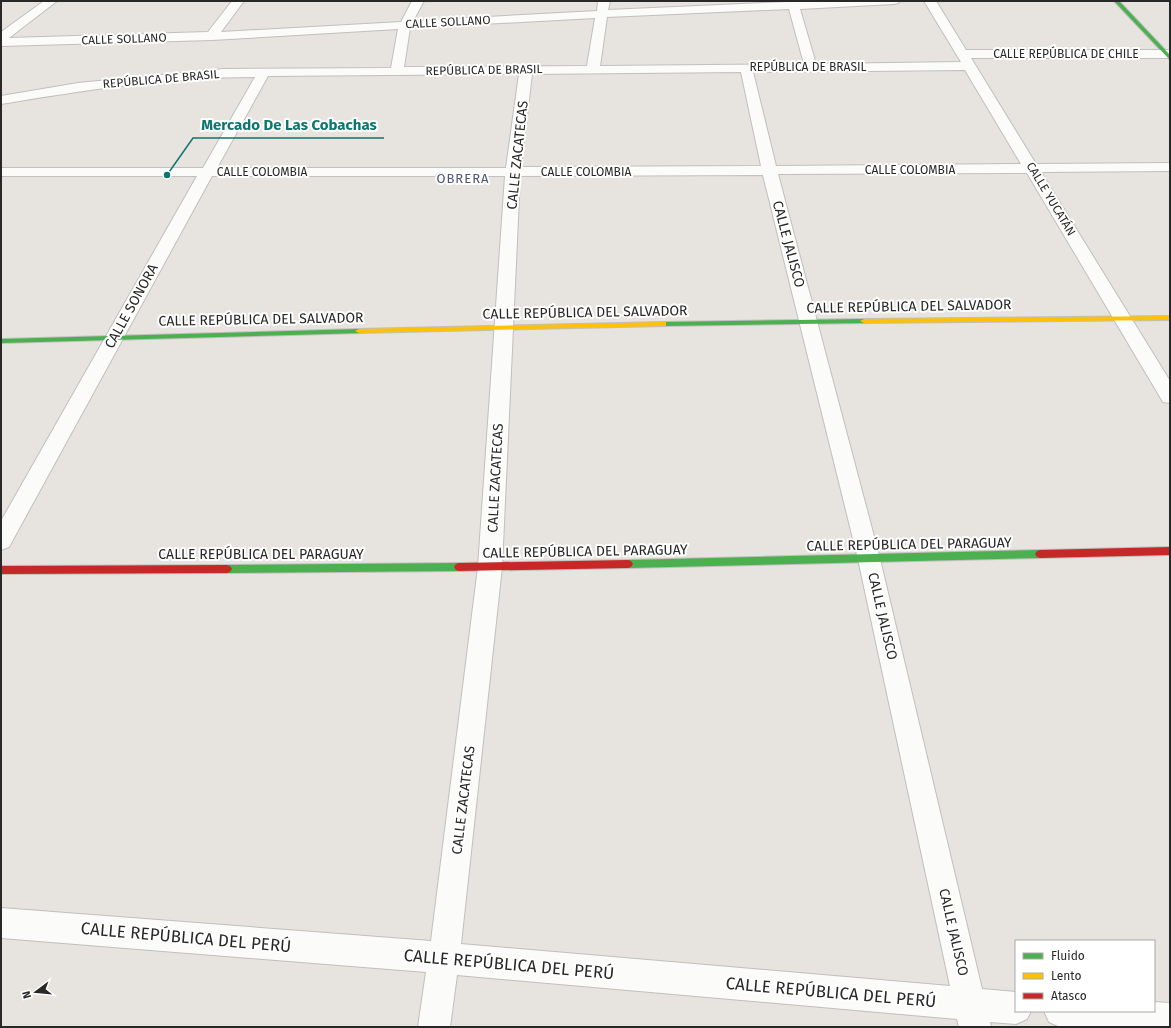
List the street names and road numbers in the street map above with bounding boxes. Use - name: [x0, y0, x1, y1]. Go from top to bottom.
- street label: CALLE SOLLANO: [405, 13, 491, 31]
- street label: CALLE SOLLANO: [81, 31, 167, 47]
- street label: CALLE REPÚBLICA DE CHILE: [993, 46, 1139, 61]
- street label: REPÚBLICA DE BRASIL: [749, 59, 867, 74]
- street label: REPÚBLICA DE BRASIL: [425, 61, 543, 78]
- street label: REPÚBLICA DE BRASIL: [102, 66, 220, 91]
- street label: CALLE ZACATECAS: [503, 99, 532, 210]
- street label: CALLE YUCATÁN: [1024, 159, 1079, 238]
- street label: CALLE COLOMBIA: [865, 163, 955, 177]
- street label: CALLE COLOMBIA: [217, 165, 307, 179]
- street label: CALLE COLOMBIA: [541, 165, 631, 179]
- street label: CALLE JALISCO: [769, 199, 808, 289]
- street label: CALLE SONORA: [101, 261, 162, 352]
- street label: CALLE REPÚBLICA DEL SALVADOR: [806, 295, 1012, 317]
- street label: CALLE REPÚBLICA DEL SALVADOR: [482, 301, 688, 323]
- street label: CALLE REPÚBLICA DEL SALVADOR: [158, 308, 364, 330]
- street label: CALLE ZACATECAS: [484, 423, 507, 533]
- street label: CALLE REPÚBLICA DEL PARAGUAY: [806, 533, 1012, 555]
- street label: CALLE REPÚBLICA DEL PARAGUAY: [482, 540, 688, 562]
- street label: CALLE REPÚBLICA DEL PARAGUAY: [158, 545, 364, 563]
- street label: CALLE JALISCO: [864, 571, 901, 662]
- street label: CALLE ZACATECAS: [448, 744, 479, 855]
- street label: CALLE JALISCO: [935, 887, 972, 978]
- street label: CALLE REPÚBLICA DEL PERÚ: [80, 918, 292, 957]
- street label: CALLE REPÚBLICA DEL PERÚ: [403, 945, 615, 984]
- street label: CALLE REPÚBLICA DEL PERÚ: [725, 973, 937, 1012]

